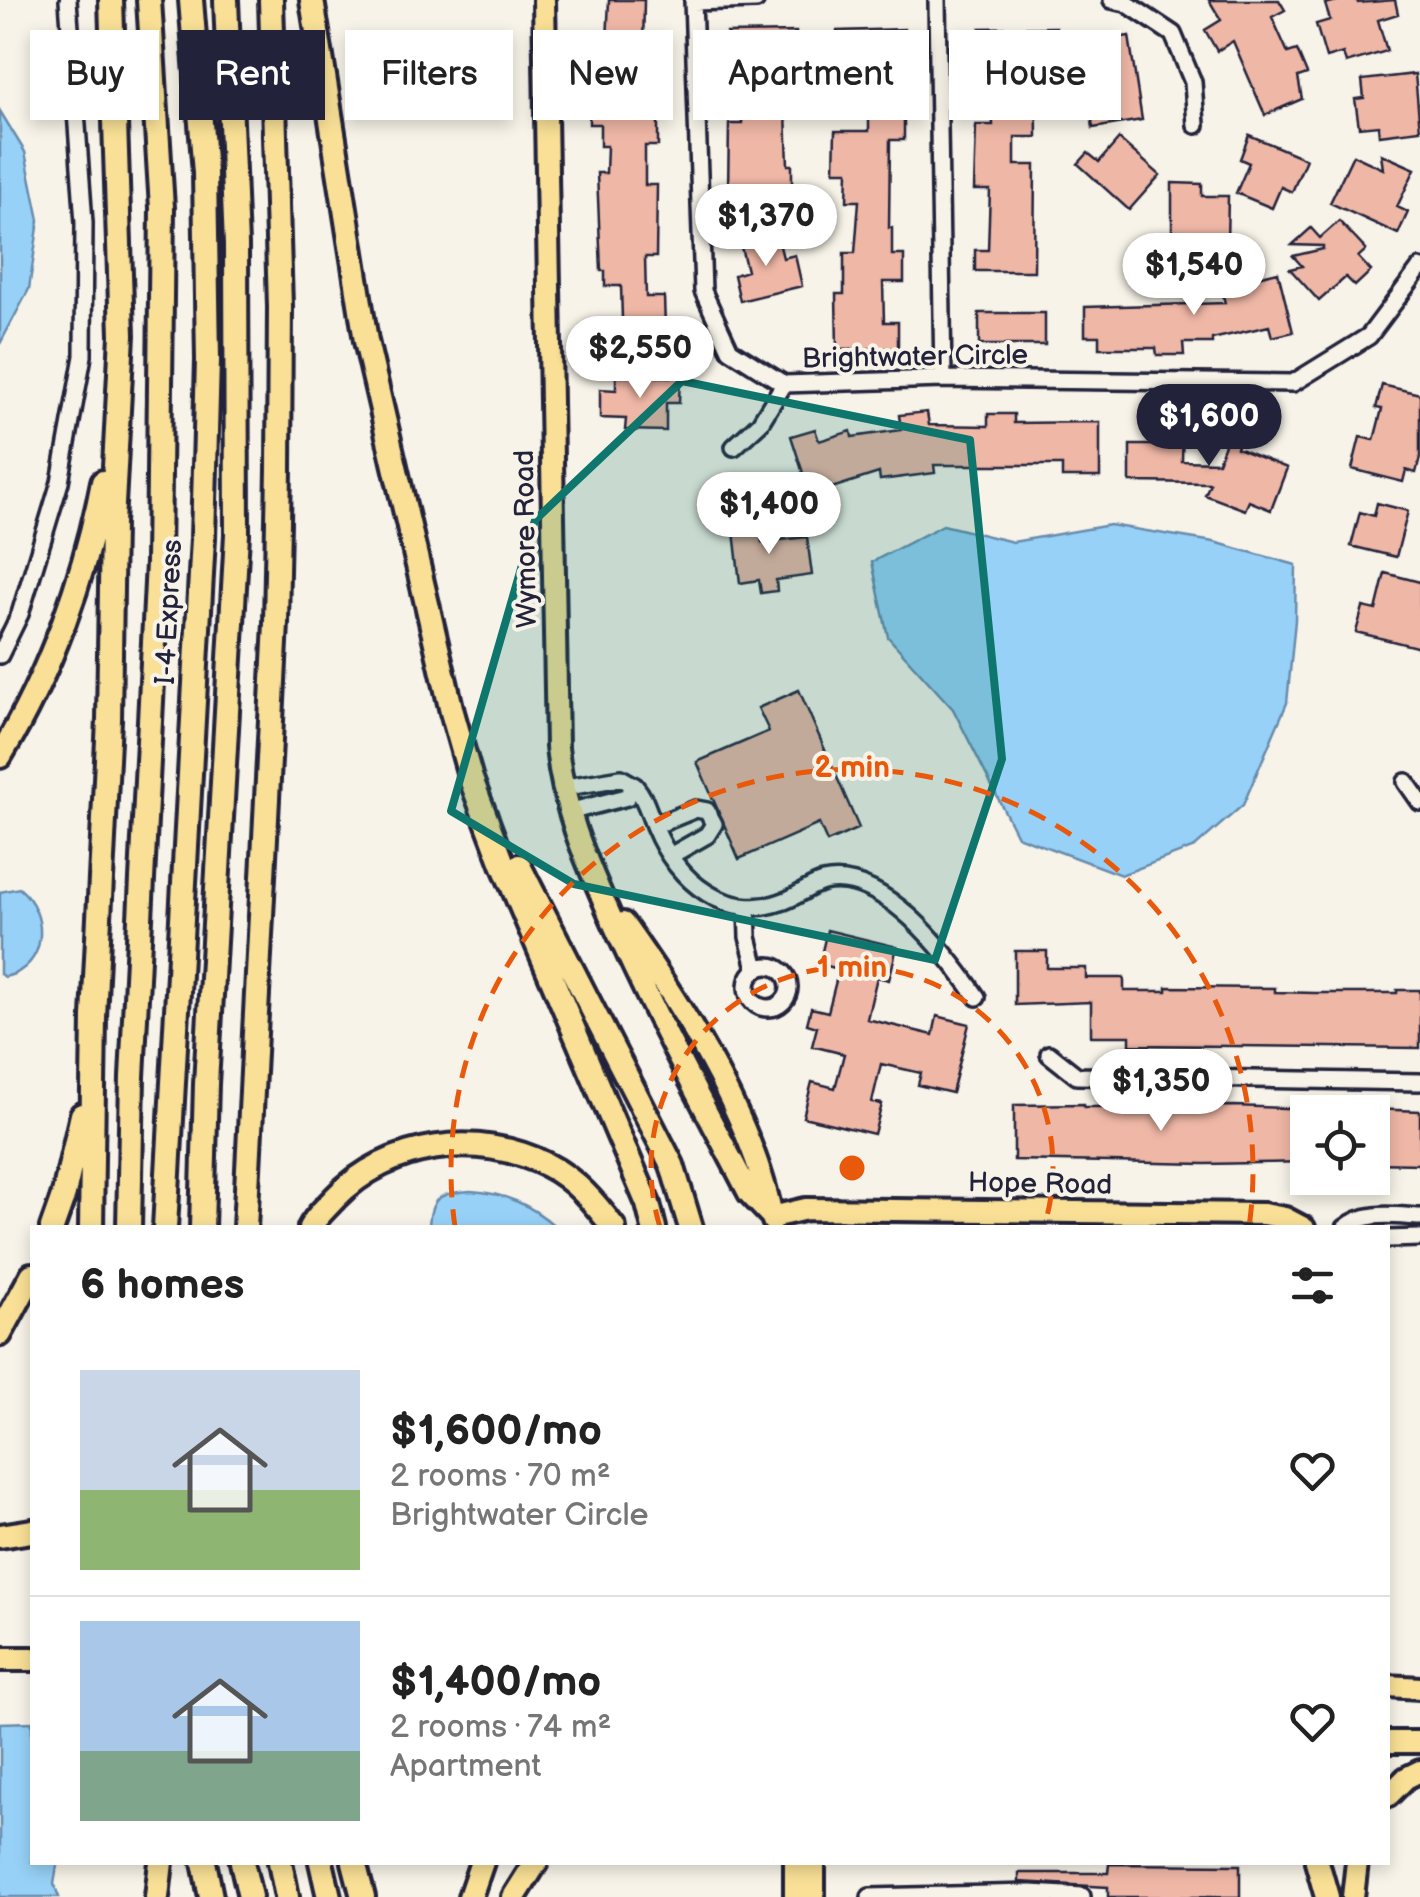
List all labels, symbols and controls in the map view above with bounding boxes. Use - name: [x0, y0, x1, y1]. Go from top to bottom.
- chip: Buy: [30, 30, 159, 120]
- chip: Rent: [179, 30, 325, 120]
- chip: Filters: [345, 30, 513, 120]
- chip: New: [533, 30, 673, 120]
- chip: Apartment: [693, 30, 929, 120]
- chip: House: [949, 30, 1121, 120]
- pin: $1,370: [685, 184, 847, 269]
- text: $1,370: [717, 197, 815, 236]
- pin: $1,540: [1113, 233, 1275, 318]
- text: $1,540: [1145, 246, 1243, 285]
- pin: $2,550: [559, 316, 721, 401]
- text: $2,550: [588, 329, 692, 368]
- street label: Brightwater Circle: [802, 339, 1028, 375]
- pin: $1,600: [1128, 384, 1290, 469]
- text: $1,600: [1159, 397, 1259, 436]
- street label: Wymore Road: [508, 450, 544, 628]
- pin: $1,400: [688, 472, 850, 557]
- text: $1,400: [719, 485, 819, 524]
- street label: I-4 Express: [149, 538, 189, 685]
- text: 2 min: [814, 750, 890, 786]
- text: 1 min: [817, 950, 887, 986]
- pin: $1,350: [1080, 1049, 1242, 1134]
- text: $1,350: [1112, 1062, 1210, 1101]
- map controls: [1290, 1095, 1390, 1195]
- button: locate: [1290, 1095, 1390, 1195]
- centre of rings: [834, 1150, 870, 1186]
- street label: Hope Road: [967, 1166, 1113, 1202]
- icon: filters: [1285, 1258, 1340, 1313]
- text: 6 homes: [80, 1260, 244, 1311]
- text: $1,600/mo: [390, 1406, 602, 1457]
- icon: home: [160, 1410, 280, 1530]
- icon: heart: [1285, 1443, 1340, 1498]
- text: 2 rooms · 70 m²: [390, 1457, 611, 1496]
- text: Brightwater Circle: [390, 1496, 648, 1535]
- text: $1,400/mo: [390, 1657, 601, 1708]
- icon: home: [160, 1661, 280, 1781]
- icon: heart: [1285, 1694, 1340, 1749]
- text: 2 rooms · 74 m²: [390, 1708, 611, 1747]
- text: Apartment: [390, 1747, 541, 1786]

